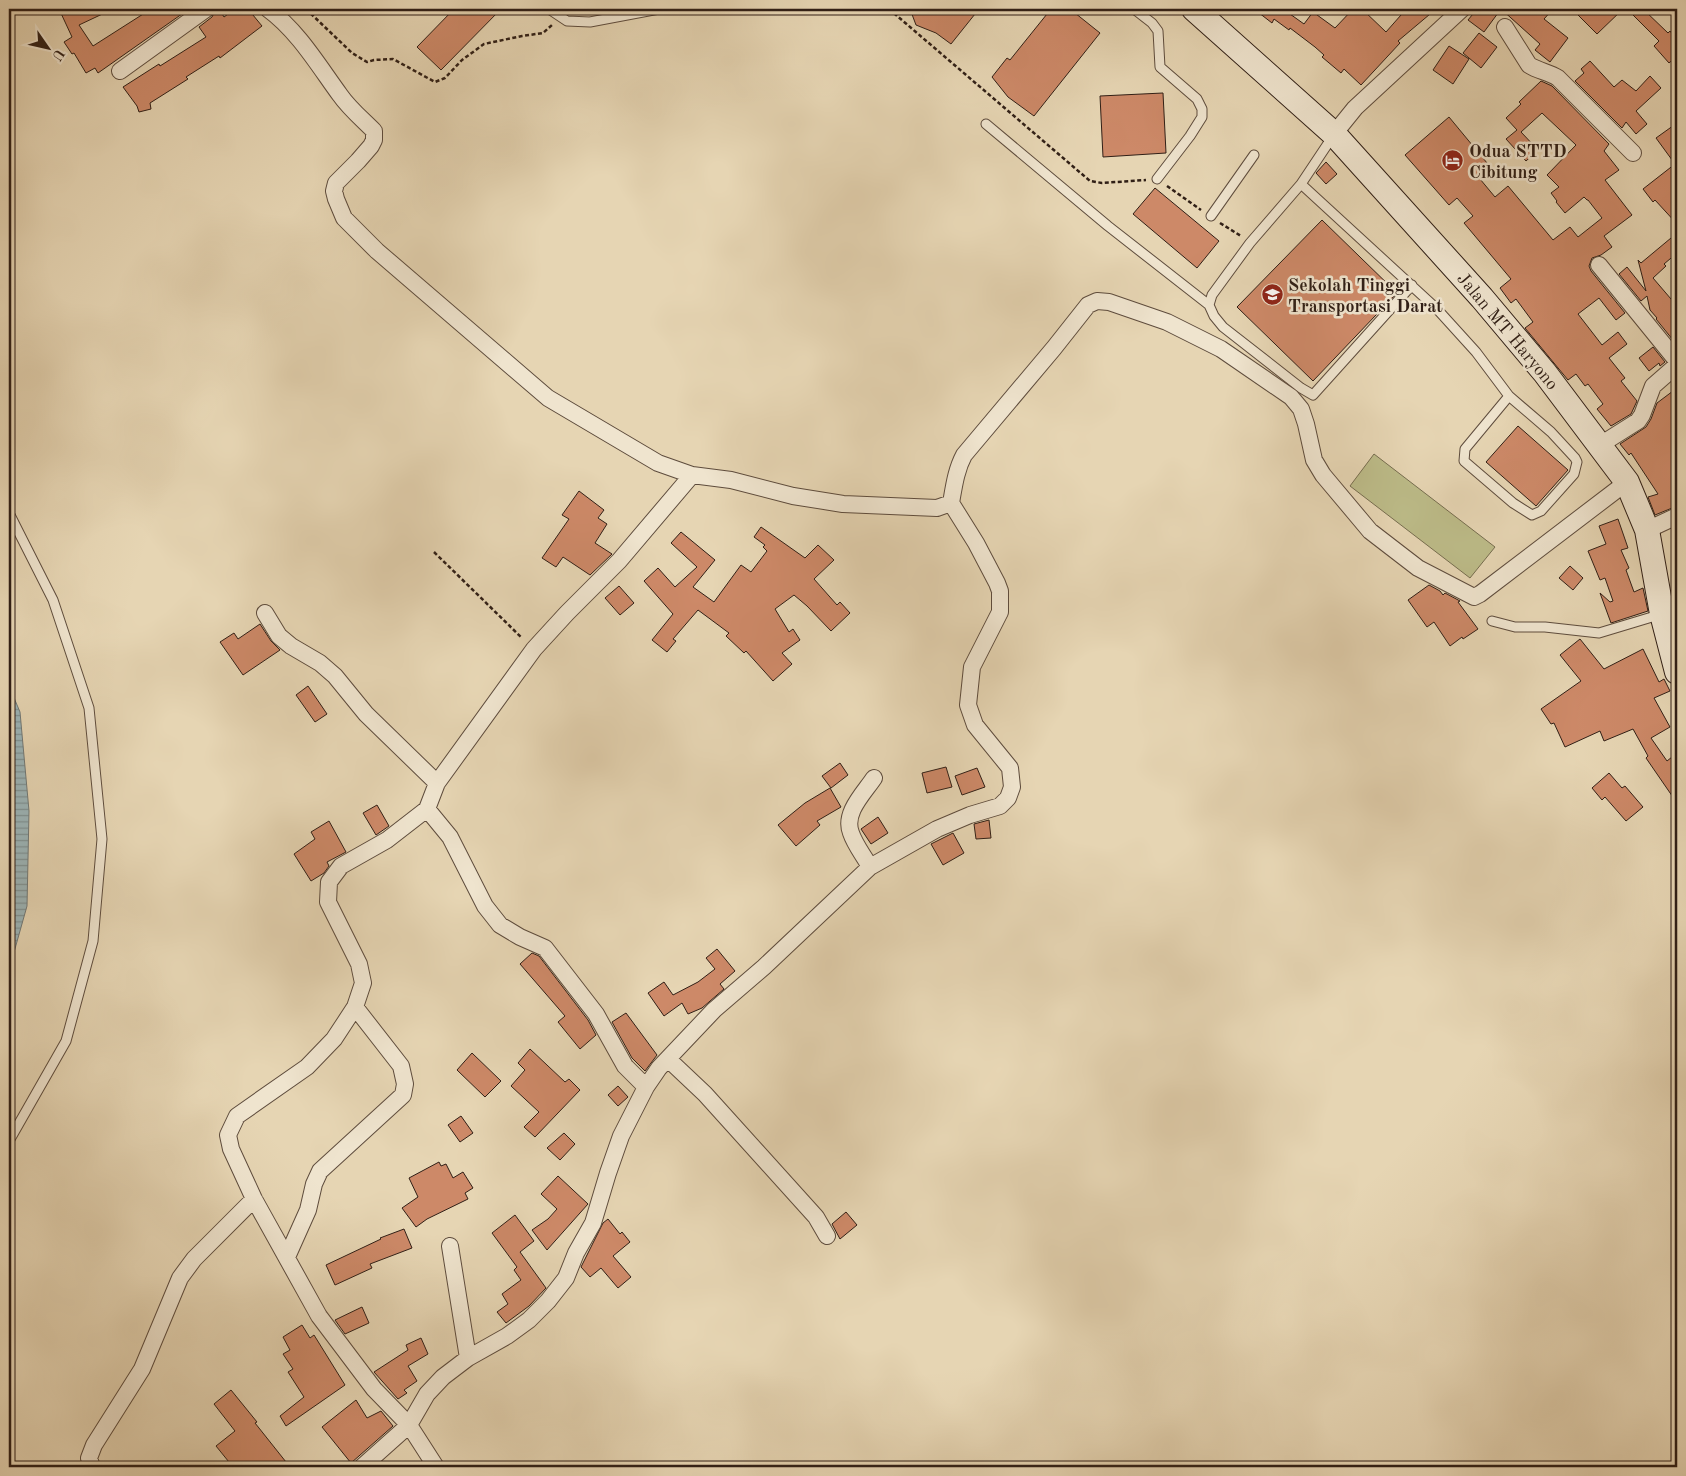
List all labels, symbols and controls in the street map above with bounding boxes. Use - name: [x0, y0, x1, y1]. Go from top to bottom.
- north arrow: [22, 22, 72, 72]
- text: U: [49, 46, 67, 63]
- place label: Odua STTD Cibitung: [1469, 143, 1567, 182]
- hotel icon: Odua STTD Cibitung: [1441, 149, 1465, 173]
- street label: Jalan MT Haryono: [1453, 270, 1561, 394]
- place label: Sekolah Tinggi Transportasi Darat: [1288, 277, 1443, 316]
- school or university icon: Sekolah Tinggi Transportasi Darat: [1260, 283, 1284, 307]

